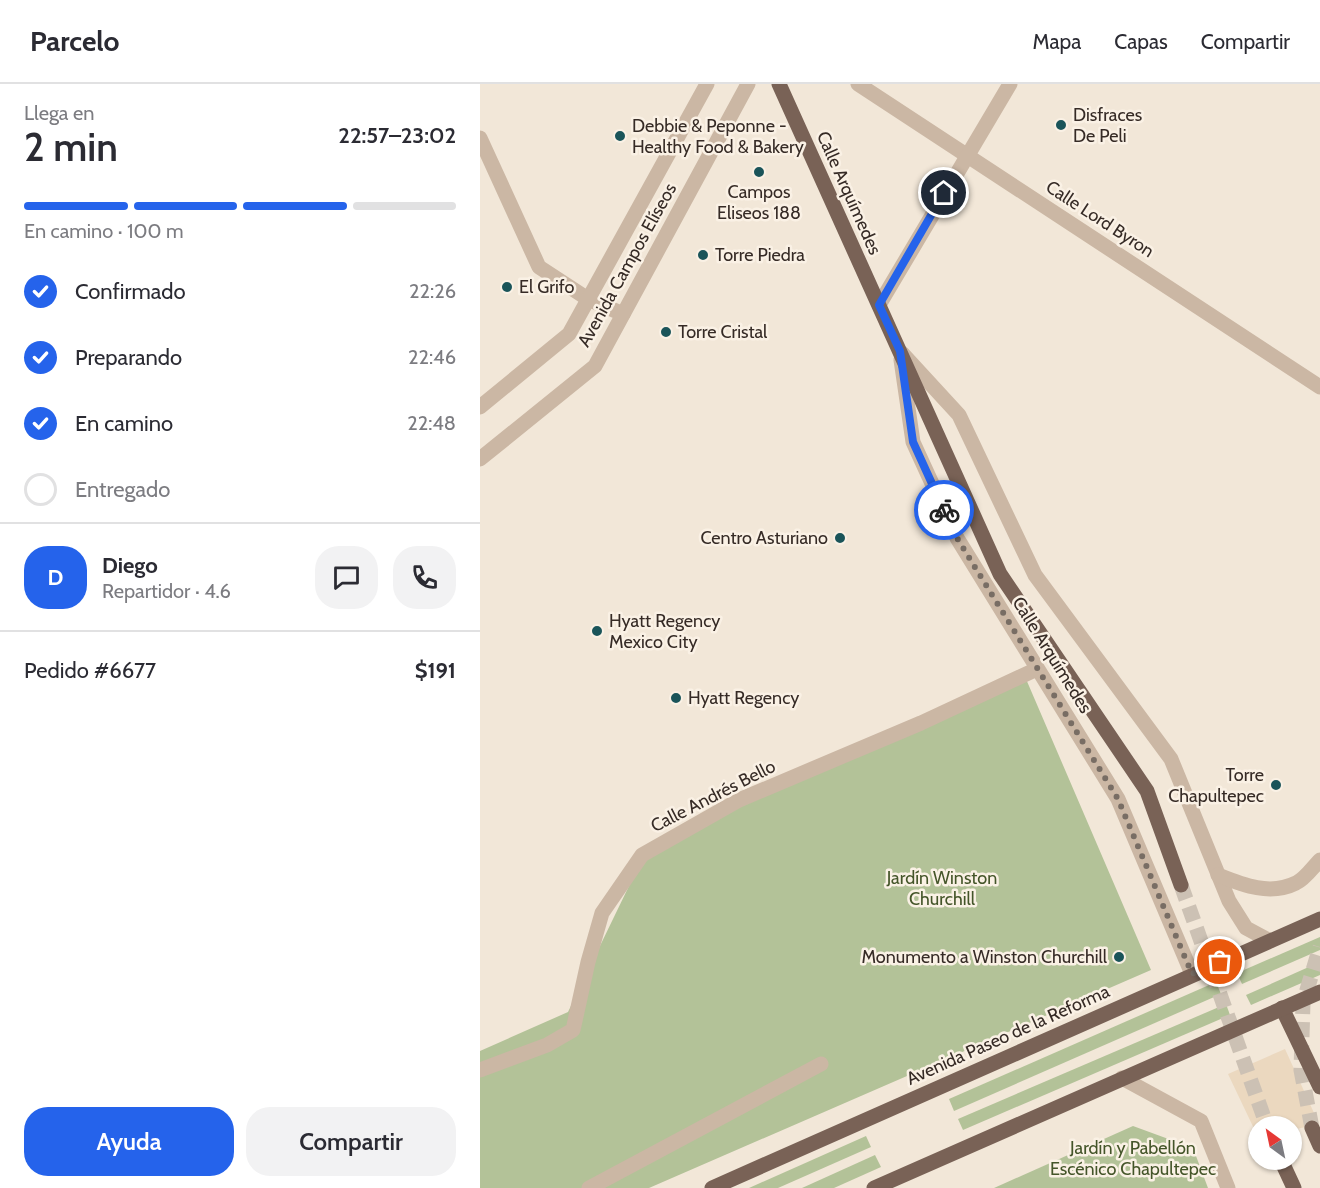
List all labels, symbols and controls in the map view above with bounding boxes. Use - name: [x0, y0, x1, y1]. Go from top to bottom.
- text: Parcelo: [30, 24, 120, 58]
- text: Mapa: [1033, 29, 1081, 54]
- text: Capas: [1114, 29, 1168, 54]
- text: Compartir: [1201, 29, 1290, 54]
- text: Llega en: [24, 101, 94, 125]
- place label: Disfraces De Peli: [1073, 104, 1142, 147]
- place label: Debbie & Peponne - Healthy Food & Bakery: [632, 115, 804, 158]
- marker: Disfraces De Peli: [1054, 118, 1068, 132]
- text: 22:57–23:02: [338, 122, 456, 149]
- text: 2 min: [24, 123, 118, 171]
- street label: Calle Arquímedes: [812, 128, 886, 258]
- marker: Debbie & Peponne - Healthy Food & Bakery: [613, 129, 627, 143]
- marker: Campos Eliseos 188: [752, 165, 766, 179]
- pin: [918, 167, 969, 218]
- icon: home: [927, 176, 960, 209]
- street label: Calle Lord Byron: [1042, 176, 1158, 262]
- street label: Avenida Campos Elíseos: [573, 179, 681, 351]
- place label: Campos Eliseos 188: [717, 181, 801, 224]
- text: En camino · 100 m: [24, 219, 183, 243]
- place label: Torre Piedra: [715, 244, 805, 266]
- marker: Torre Piedra: [696, 248, 710, 262]
- icon: check: [24, 275, 57, 308]
- place label: El Grifo: [519, 276, 575, 298]
- text: Confirmado: [75, 278, 186, 305]
- text: 22:26: [409, 279, 456, 303]
- marker: El Grifo: [500, 280, 514, 294]
- place label: Torre Cristal: [678, 321, 768, 343]
- marker: Torre Cristal: [659, 325, 673, 339]
- icon: check: [24, 341, 57, 374]
- text: Preparando: [75, 344, 182, 371]
- text: 22:46: [408, 345, 456, 369]
- icon: check: [24, 407, 57, 440]
- text: En camino: [75, 410, 173, 437]
- text: 22:48: [407, 411, 456, 435]
- text: Entregado: [75, 476, 170, 503]
- courier: [914, 480, 974, 540]
- icon: bike: [928, 494, 961, 527]
- place label: Centro Asturiano: [700, 527, 828, 549]
- marker: Centro Asturiano: [833, 531, 847, 545]
- button: chat: [315, 546, 378, 609]
- button: phone: [393, 546, 456, 609]
- text: Diego: [102, 552, 158, 579]
- text: D: [48, 564, 63, 591]
- text: Repartidor · 4.6: [102, 579, 231, 603]
- street label: Calle Arquímedes: [1007, 593, 1097, 717]
- place label: Hyatt Regency Mexico City: [609, 610, 720, 653]
- marker: Hyatt Regency Mexico City: [590, 624, 604, 638]
- text: Pedido #6677: [24, 657, 156, 684]
- text: $191: [415, 657, 456, 684]
- place label: Hyatt Regency: [688, 687, 799, 709]
- marker: Hyatt Regency: [669, 691, 683, 705]
- street label: Calle Andrés Bello: [647, 755, 779, 837]
- place label: Torre Chapultepec: [1168, 764, 1264, 807]
- marker: Torre Chapultepec: [1269, 778, 1283, 792]
- park label: Jardín Winston Churchill: [886, 867, 997, 910]
- pin: [1194, 936, 1245, 987]
- icon: bag: [1203, 945, 1236, 978]
- place label: Monumento a Winston Churchill: [861, 946, 1108, 968]
- marker: Monumento a Winston Churchill: [1112, 950, 1126, 964]
- street label: Avenida Paseo de la Reforma: [903, 980, 1113, 1090]
- button: Ayuda: [24, 1107, 234, 1176]
- button: Compartir: [246, 1107, 456, 1176]
- north arrow: [1248, 1116, 1302, 1170]
- map controls: [1248, 1116, 1302, 1170]
- park label: Jardín y Pabellón Escénico Chapultepec: [1050, 1137, 1216, 1180]

